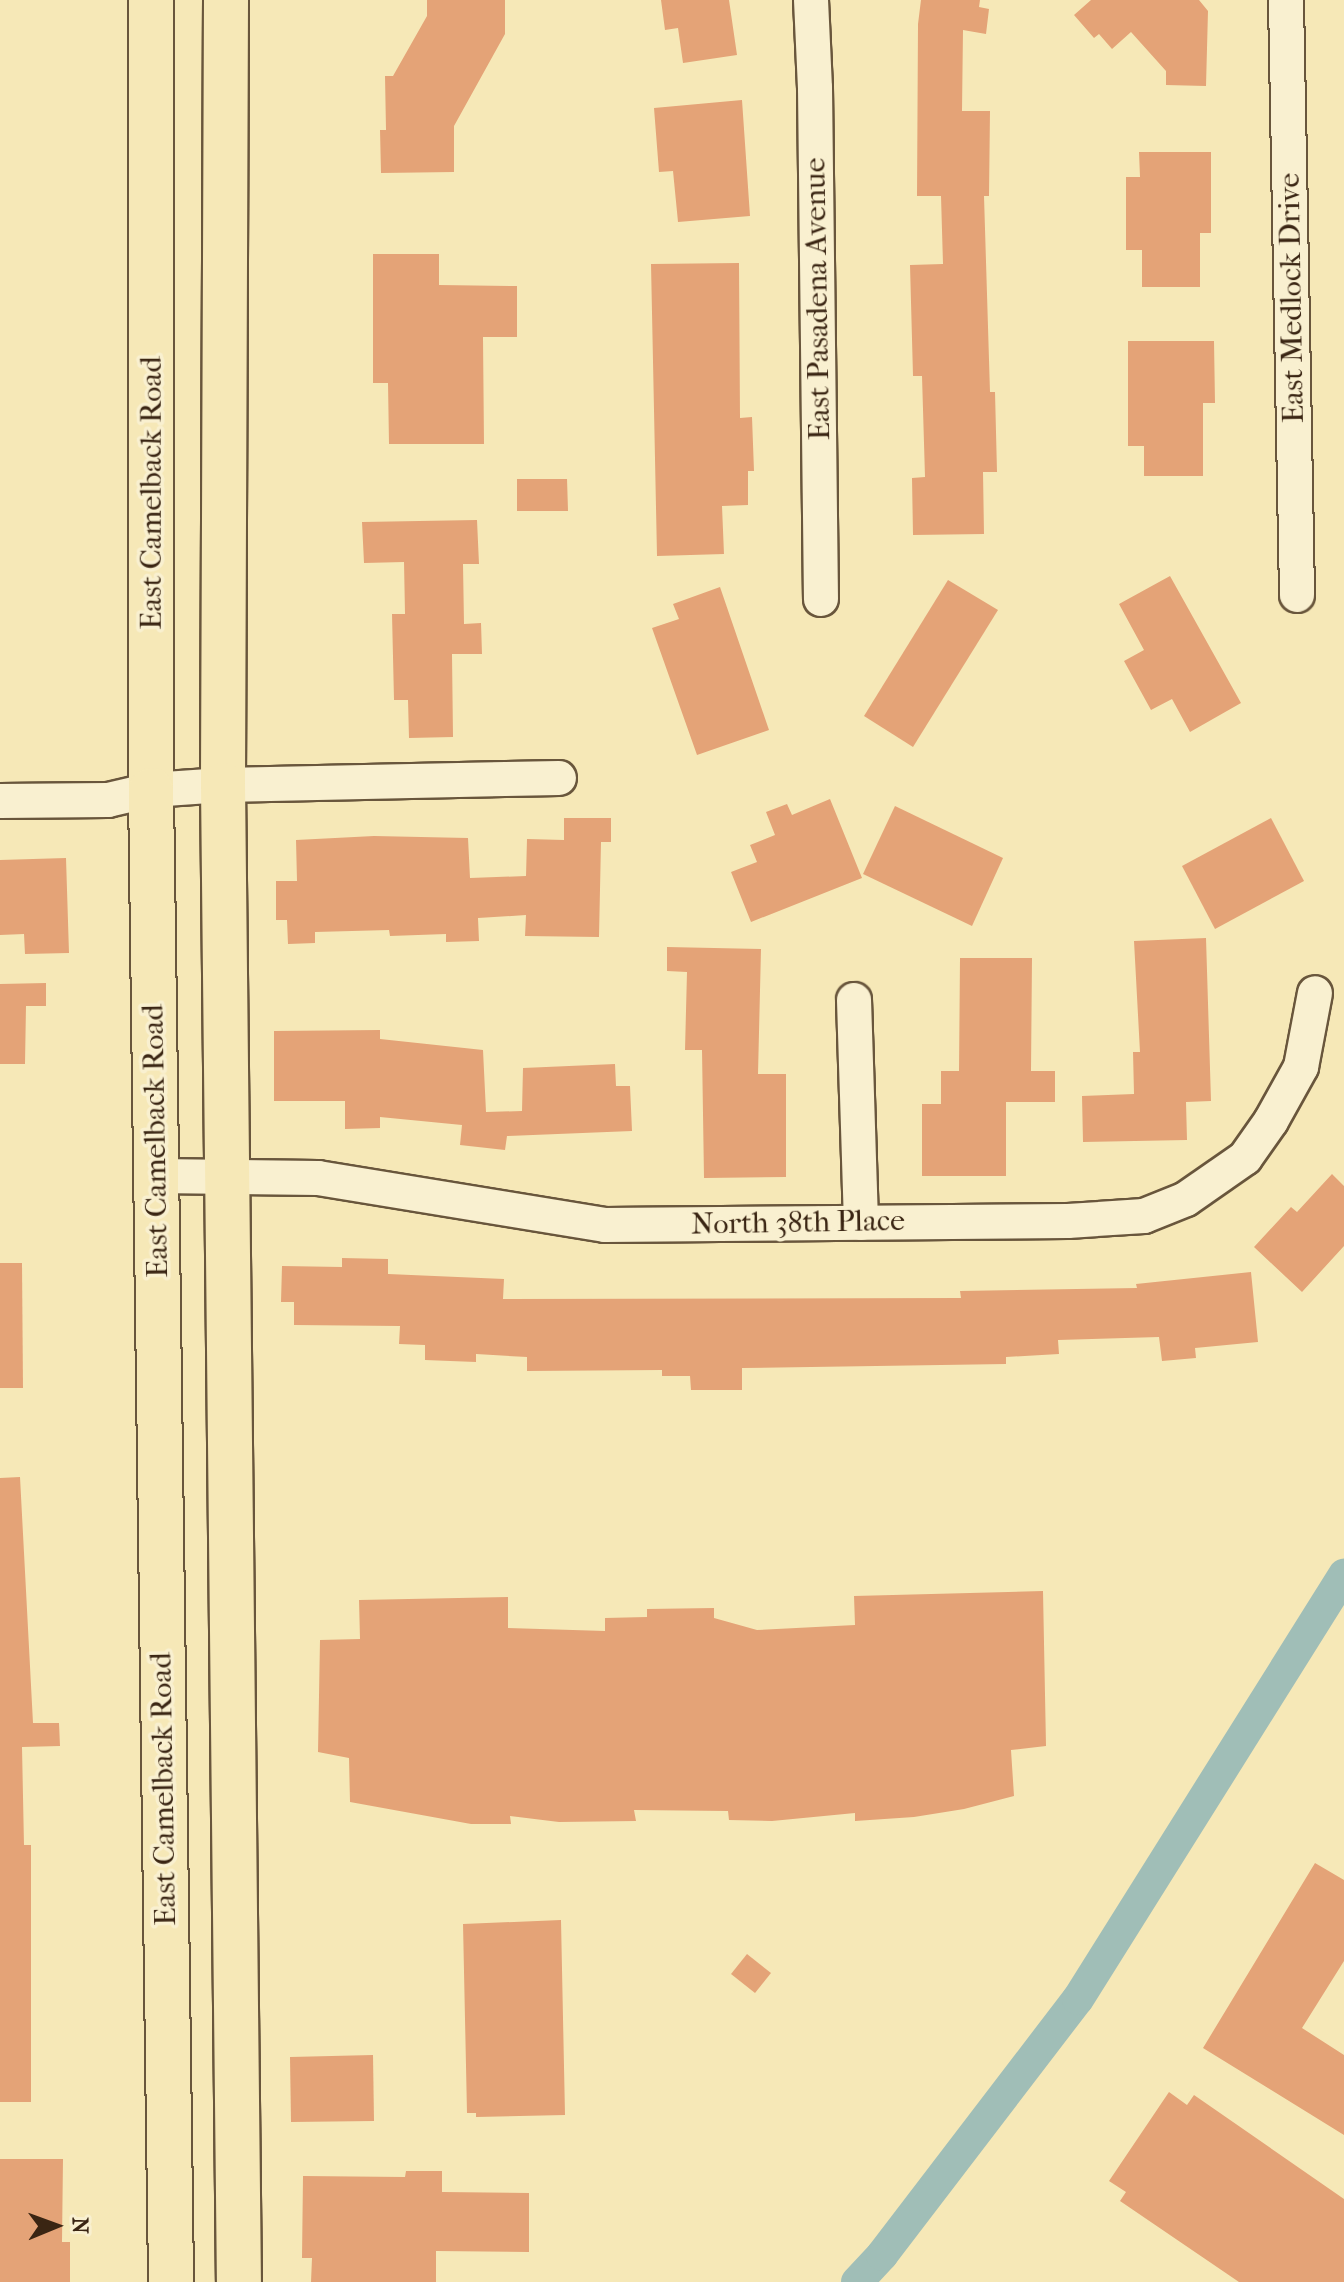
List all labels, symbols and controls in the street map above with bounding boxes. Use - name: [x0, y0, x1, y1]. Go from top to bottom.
- street label: East Pasadena Avenue: [798, 157, 838, 441]
- street label: East Medlock Drive: [1272, 173, 1312, 423]
- street label: East Camelback Road: [134, 356, 170, 630]
- street label: East Camelback Road: [136, 1004, 176, 1278]
- street label: North 38th Place: [691, 1203, 905, 1243]
- street label: East Camelback Road: [144, 1652, 184, 1926]
- north arrow: [16, 2186, 96, 2266]
- text: N: [67, 2217, 93, 2234]

